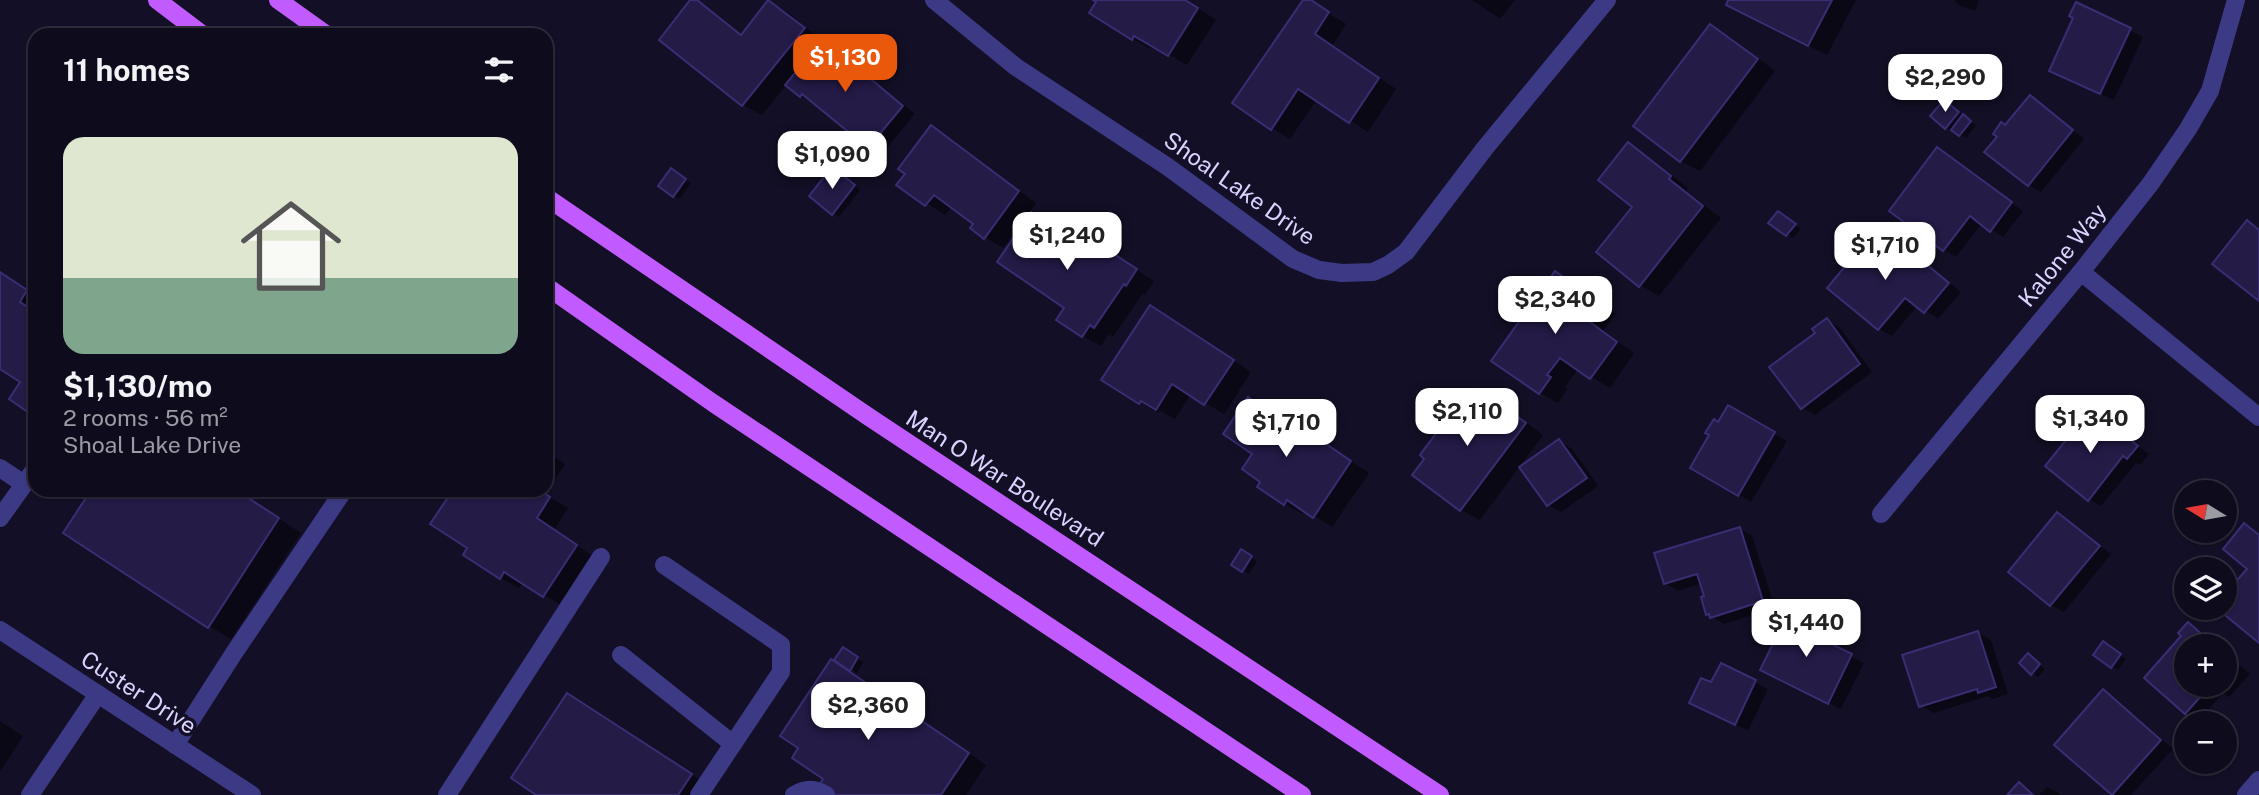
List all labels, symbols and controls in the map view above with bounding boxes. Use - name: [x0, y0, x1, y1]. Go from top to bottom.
- pin: $1,130: [788, 34, 902, 94]
- text: $1,130: [809, 43, 881, 70]
- icon: filters: [480, 51, 518, 89]
- text: 11 homes: [63, 52, 190, 88]
- pin: $2,290: [1888, 54, 2002, 114]
- text: $2,290: [1904, 63, 1986, 90]
- street label: Shoal Lake Drive: [1159, 126, 1321, 250]
- pin: $1,090: [775, 132, 889, 191]
- text: $1,090: [794, 140, 870, 167]
- icon: home: [228, 183, 354, 309]
- street label: Kalone Way: [2012, 198, 2112, 312]
- pin: $1,240: [1010, 212, 1124, 272]
- text: $1,240: [1029, 221, 1105, 248]
- pin: $1,710: [1828, 222, 1942, 282]
- text: $1,710: [1850, 231, 1920, 258]
- pin: $2,340: [1498, 276, 1612, 336]
- text: $2,340: [1514, 285, 1596, 312]
- text: $1,130/mo: [63, 368, 212, 404]
- pin: $2,110: [1410, 388, 1524, 448]
- pin: $1,340: [2033, 396, 2147, 455]
- text: $2,110: [1431, 397, 1503, 424]
- pin: $1,710: [1229, 400, 1343, 459]
- text: 2 rooms · 56 m²: [63, 404, 228, 431]
- street label: Man O War Boulevard: [901, 404, 1109, 552]
- text: $1,340: [2052, 404, 2129, 431]
- text: $1,710: [1251, 408, 1321, 435]
- text: Shoal Lake Drive: [63, 431, 241, 458]
- north arrow: [2174, 480, 2236, 542]
- map controls: [2174, 480, 2237, 774]
- button: layers: [2174, 557, 2237, 620]
- pin: $1,440: [1749, 600, 1863, 659]
- text: $1,440: [1768, 608, 1844, 635]
- button: +: [2174, 634, 2237, 697]
- street label: Custer Drive: [76, 645, 202, 739]
- pin: $2,360: [811, 682, 925, 742]
- text: $2,360: [827, 691, 909, 718]
- button: −: [2174, 711, 2237, 774]

